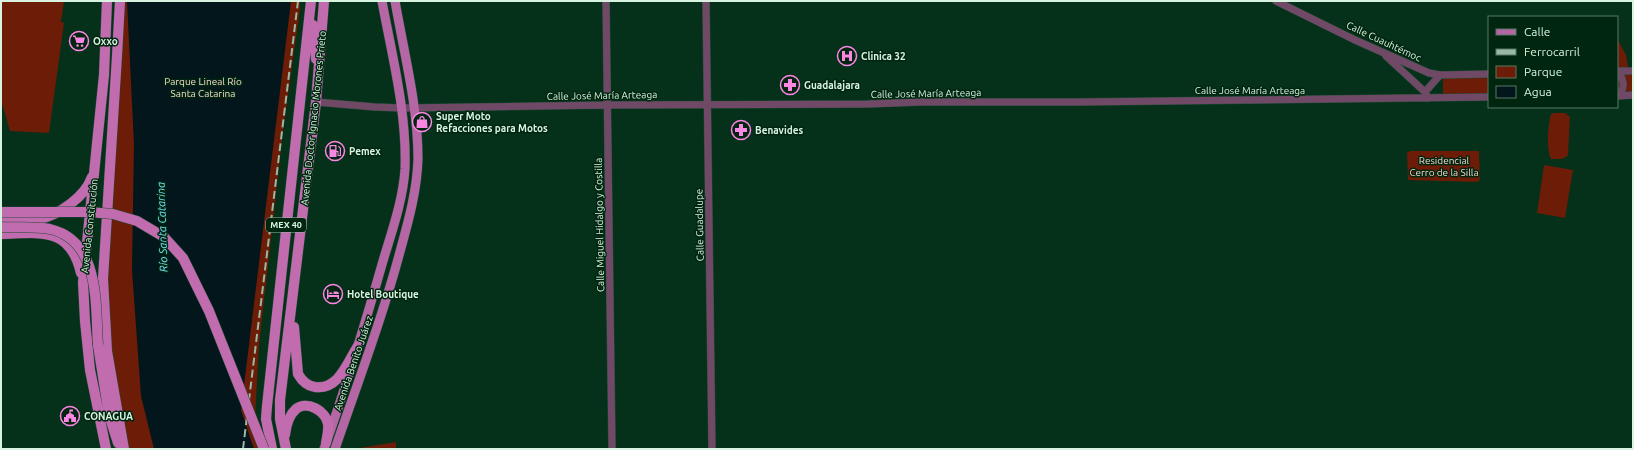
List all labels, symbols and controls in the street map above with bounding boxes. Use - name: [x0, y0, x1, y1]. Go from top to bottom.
- legend: [1488, 16, 1618, 108]
- street label: Calle Cuauhtémoc: [1345, 19, 1423, 64]
- text: Calle: [1524, 25, 1550, 38]
- supermarket icon: Oxxo: [68, 30, 90, 52]
- street label: Avenida Doctor Ignacio Morones Prieto: [299, 30, 328, 206]
- place label: Oxxo: [93, 36, 118, 47]
- hospital icon: Clinica 32: [836, 45, 858, 67]
- text: Ferrocarril: [1524, 45, 1580, 58]
- place label: Clinica 32: [861, 51, 906, 62]
- text: Parque: [1524, 65, 1562, 78]
- pharmacy icon: Guadalajara: [779, 74, 801, 96]
- park label: Parque Lineal Río Santa Catarina: [164, 76, 242, 99]
- place label: Guadalajara: [804, 80, 860, 91]
- street label: Calle José María Arteaga: [1195, 85, 1305, 96]
- text: Agua: [1524, 85, 1552, 98]
- street label: Calle José María Arteaga: [871, 87, 981, 100]
- street label: Calle José María Arteaga: [547, 89, 657, 102]
- shop icon: Super Moto Refacciones para Motos: [411, 111, 433, 133]
- place label: Super Moto Refacciones para Motos: [436, 111, 548, 134]
- pharmacy icon: Benavides: [730, 119, 752, 141]
- place label: Benavides: [755, 125, 803, 136]
- fuel station icon: Pemex: [324, 140, 346, 162]
- place label: Pemex: [349, 146, 381, 157]
- park label: Residencial Cerro de la Silla: [1409, 155, 1479, 178]
- street label: Calle Miguel Hidalgo y Costilla: [593, 158, 606, 292]
- street label: Avenida Constitución: [79, 178, 100, 274]
- water label: Río Santa Catarina: [154, 182, 170, 272]
- street label: Calle Guadalupe: [693, 189, 706, 261]
- road number: MEX 40: [266, 218, 306, 232]
- hotel icon: Hotel Boutique: [322, 283, 344, 305]
- place label: Hotel Boutique: [347, 289, 419, 300]
- street label: Avenida Benito Juárez: [332, 314, 375, 412]
- public building icon: CONAGUA: [59, 405, 81, 427]
- place label: CONAGUA: [84, 411, 133, 422]

